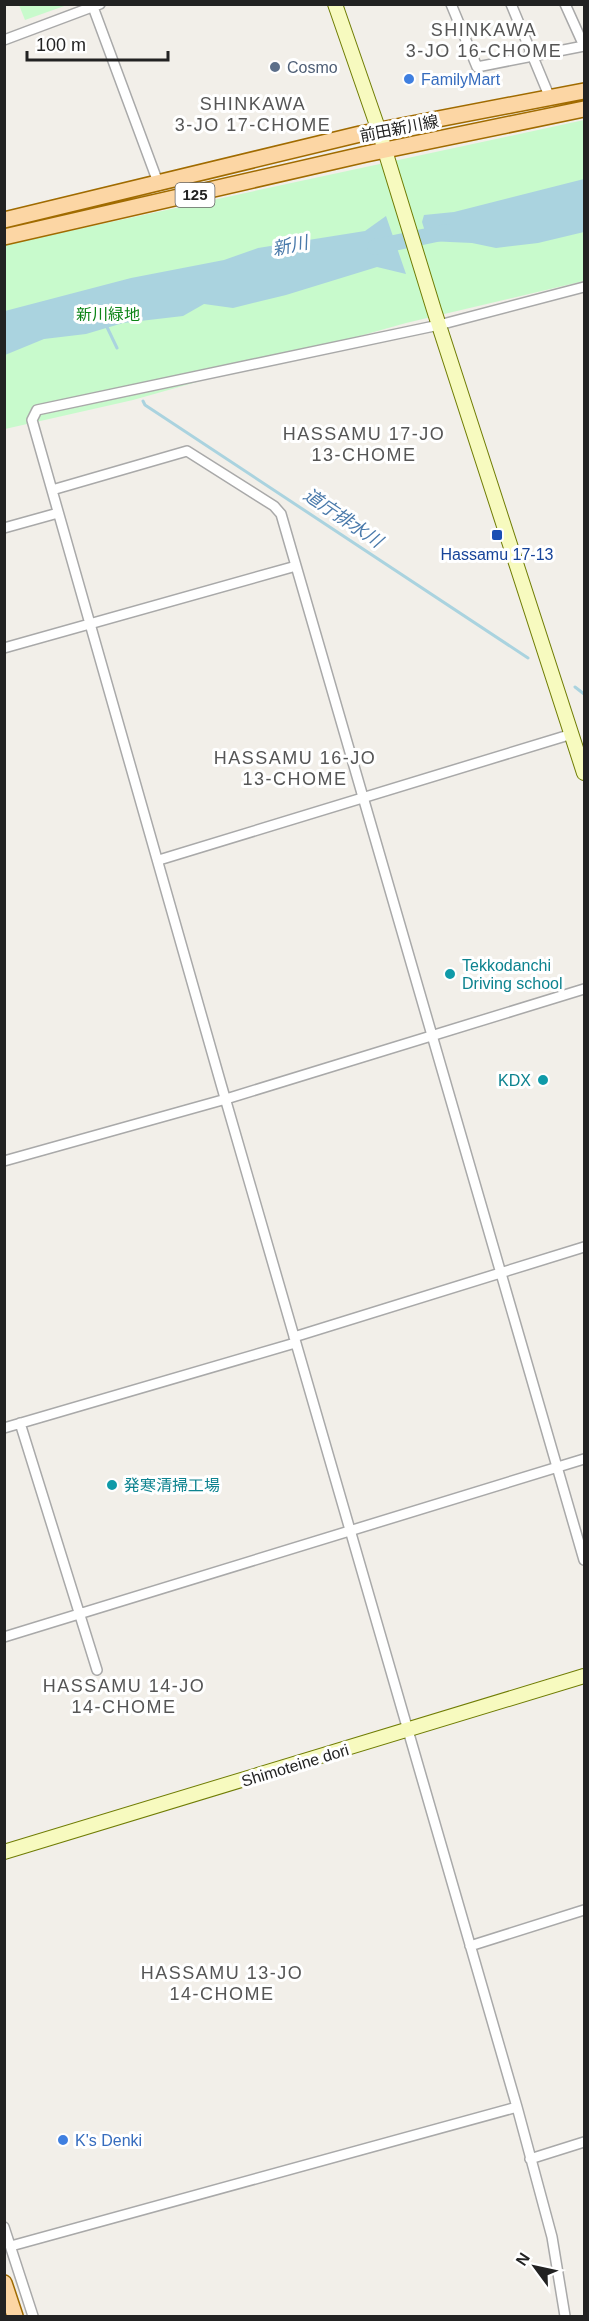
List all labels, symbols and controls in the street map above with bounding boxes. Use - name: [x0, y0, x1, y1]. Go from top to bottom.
- district label: SHINKAWA 3-JO 16-CHOME: [406, 20, 562, 61]
- scale bar: [27, 24, 168, 62]
- text: 100 m: [36, 35, 86, 55]
- place label: Cosmo: [287, 59, 338, 76]
- marker: Cosmo: [268, 60, 282, 74]
- place label: FamilyMart: [421, 71, 501, 88]
- marker: FamilyMart: [402, 72, 416, 86]
- district label: SHINKAWA 3-JO 17-CHOME: [175, 94, 331, 135]
- street label: 前田新川線: [358, 113, 440, 144]
- road number: 125: [176, 183, 214, 207]
- water label: 新川: [270, 232, 312, 260]
- park label: 新川緑地: [76, 306, 140, 323]
- district label: HASSAMU 17-JO 13-CHOME: [283, 424, 445, 465]
- water label: 道庁排水川: [300, 485, 388, 553]
- marker: Hassamu 17-13: [490, 528, 504, 542]
- place label: Hassamu 17-13: [441, 546, 554, 563]
- district label: HASSAMU 16-JO 13-CHOME: [214, 748, 376, 789]
- place label: Tekkodanchi Driving school: [462, 957, 562, 992]
- marker: Tekkodanchi Driving school: [443, 967, 457, 981]
- place label: KDX: [498, 1072, 531, 1089]
- marker: KDX: [536, 1073, 550, 1087]
- place label: 発寒清掃工場: [124, 1477, 220, 1494]
- marker: 発寒清掃工場: [105, 1478, 119, 1492]
- district label: HASSAMU 14-JO 14-CHOME: [43, 1676, 205, 1717]
- street label: Shimoteine dori: [240, 1741, 351, 1790]
- district label: HASSAMU 13-JO 14-CHOME: [141, 1963, 303, 2004]
- place label: K's Denki: [75, 2132, 142, 2149]
- marker: K's Denki: [56, 2133, 70, 2147]
- north arrow: [505, 2237, 565, 2297]
- text: N: [513, 2250, 533, 2269]

